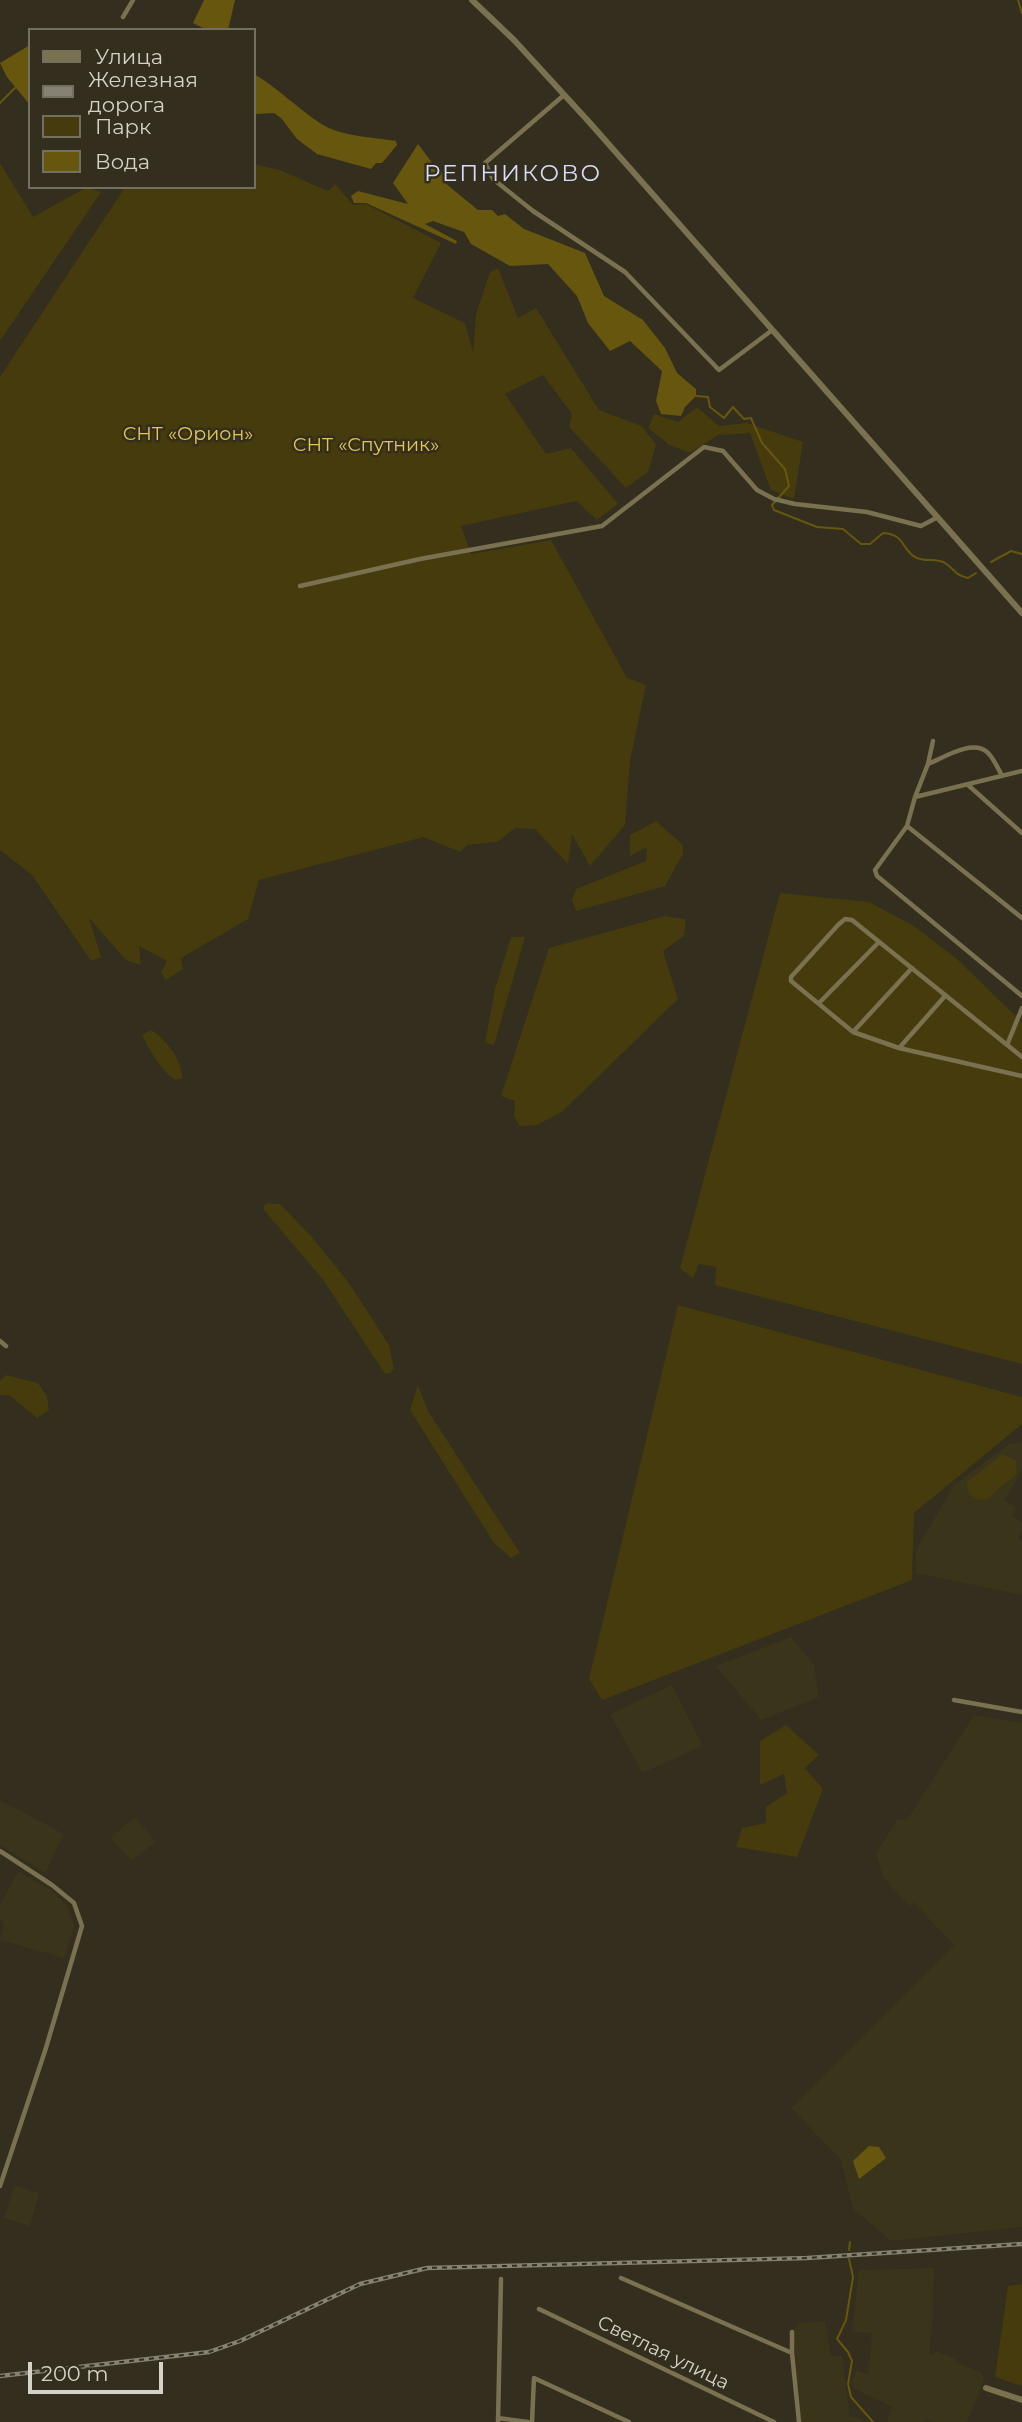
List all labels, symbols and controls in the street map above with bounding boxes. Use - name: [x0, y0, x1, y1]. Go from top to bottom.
- legend: [28, 28, 256, 189]
- text: Улица: [95, 44, 163, 69]
- text: Железная дорога: [88, 67, 198, 117]
- text: Парк: [95, 114, 151, 139]
- text: Вода: [95, 149, 150, 174]
- district label: РЕПНИКОВО: [425, 160, 601, 188]
- park label: СНТ «Орион»: [123, 423, 253, 445]
- park label: СНТ «Спутник»: [293, 434, 439, 456]
- street label: Светлая улица: [593, 2311, 733, 2395]
- scale bar: [32, 2348, 166, 2392]
- text: 200 m: [41, 2361, 108, 2386]

